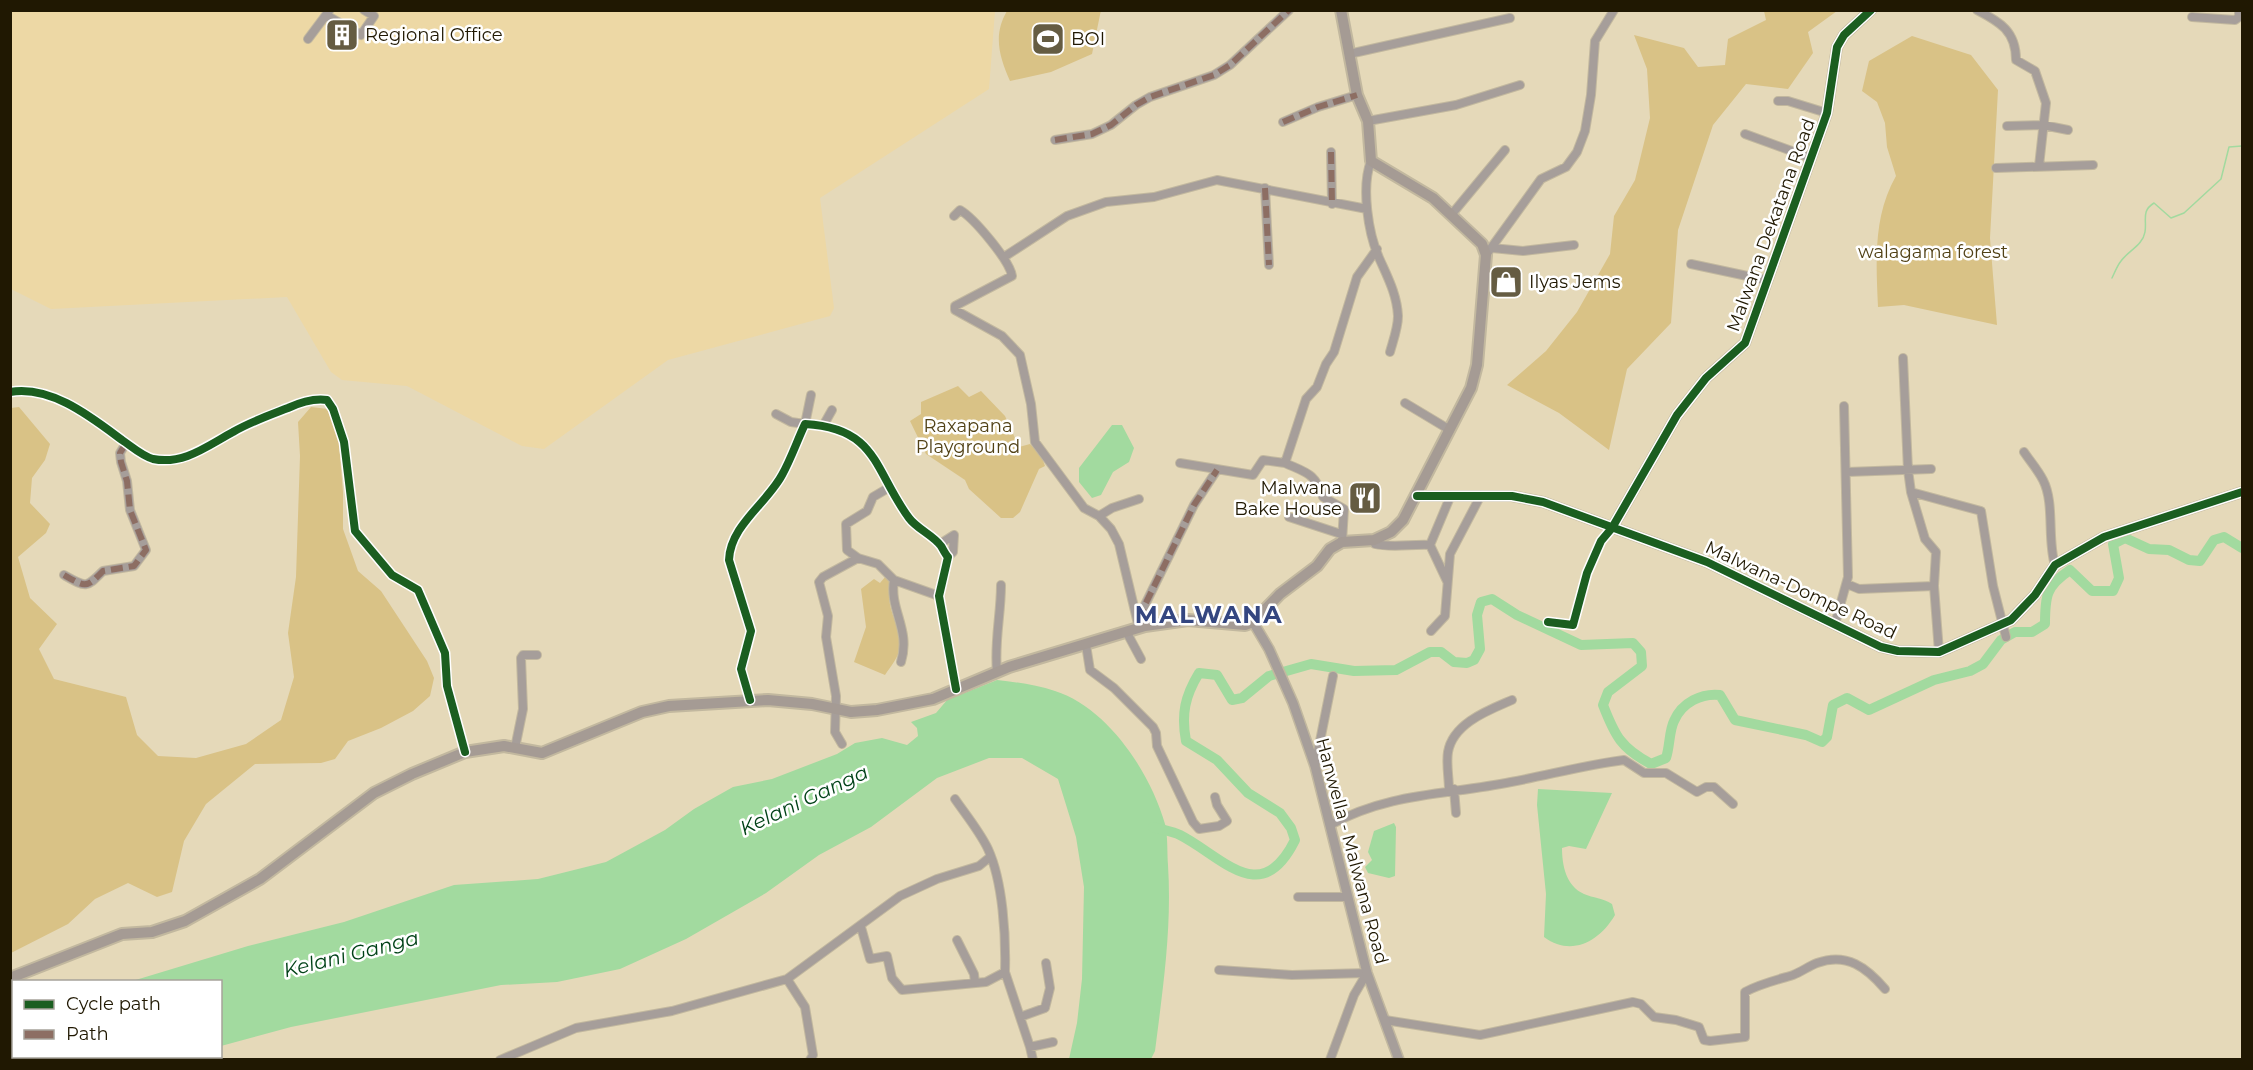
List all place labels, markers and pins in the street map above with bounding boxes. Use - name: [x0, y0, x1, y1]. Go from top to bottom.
- building icon: Regional Office: [324, 17, 360, 53]
- sports icon: BOI: [1030, 21, 1066, 57]
- place label: Regional Office: [365, 24, 503, 46]
- place label: BOI: [1071, 28, 1105, 50]
- shop icon: Ilyas Jems: [1488, 264, 1524, 300]
- place label: Ilyas Jems: [1529, 271, 1621, 293]
- place label: Malwana Bake House: [1234, 477, 1342, 520]
- restaurant icon: Malwana Bake House: [1347, 480, 1383, 516]

